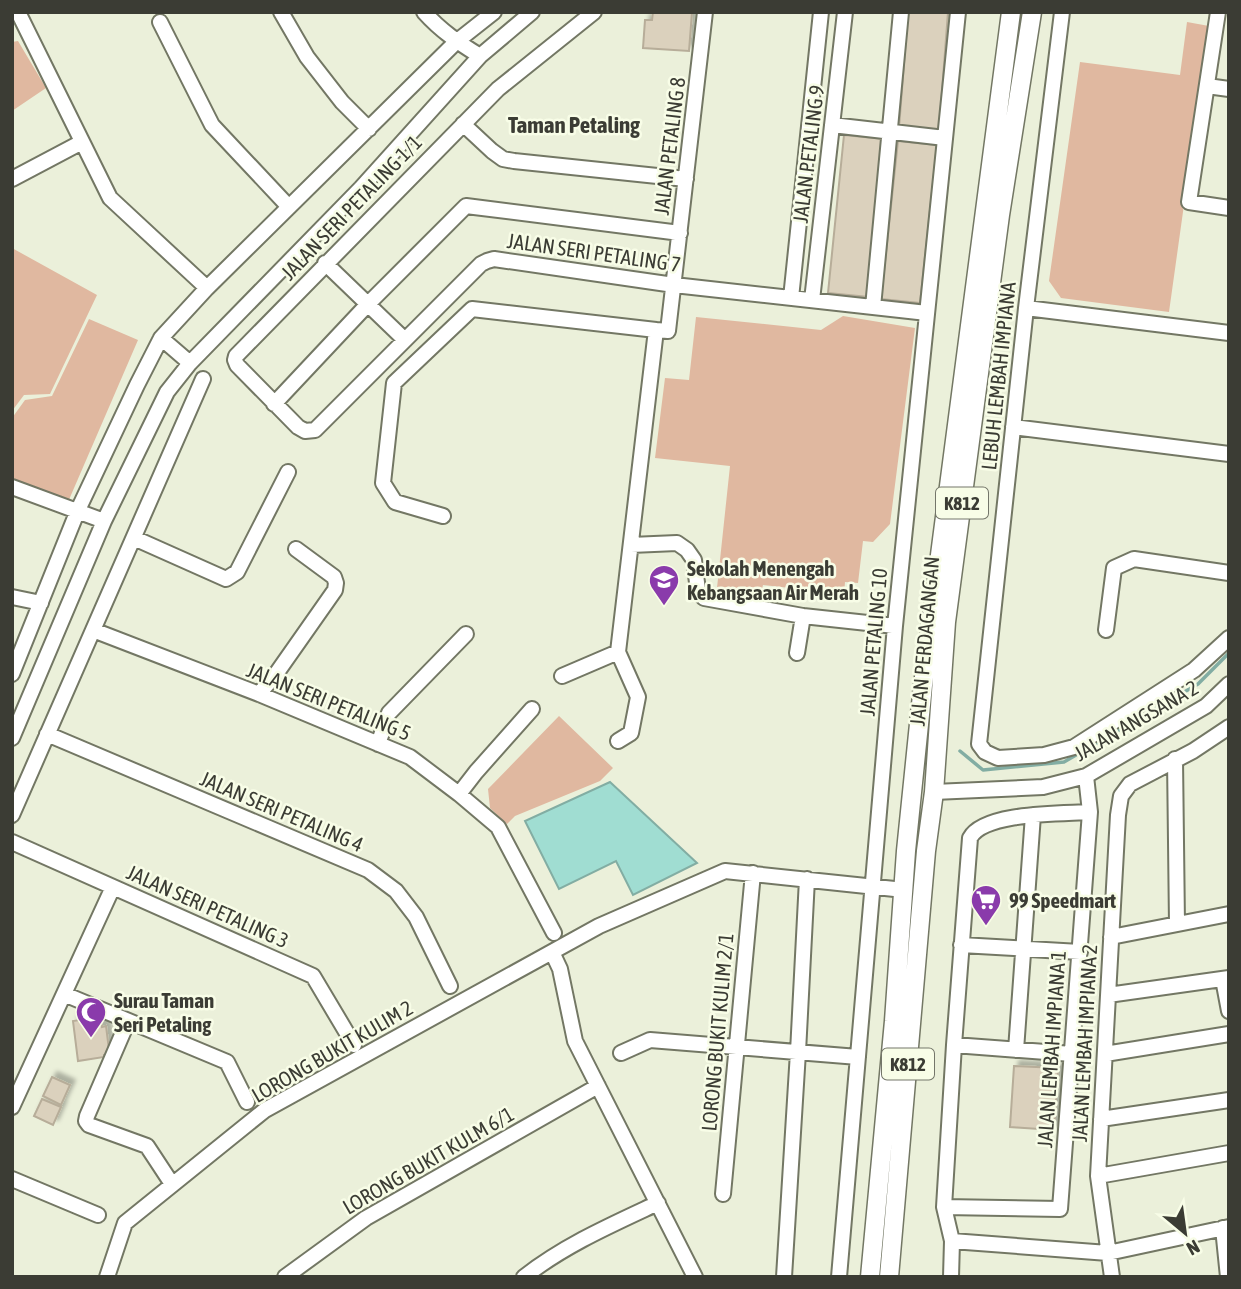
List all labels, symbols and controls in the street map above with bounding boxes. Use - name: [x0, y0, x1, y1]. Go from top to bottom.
- street label: JALAN PETALING 8: [649, 76, 689, 216]
- street label: JALAN PETALING 9: [788, 84, 828, 224]
- district label: Taman Petaling: [508, 112, 640, 138]
- street label: JALAN SERI PETALING 1/1: [276, 130, 426, 284]
- street label: JALAN SERI PETALING 7: [506, 228, 682, 276]
- street label: LEBUH LEMBAH IMPIANA: [976, 280, 1020, 471]
- road number: K812: [936, 488, 988, 518]
- street label: JALAN PERDAGANGAN: [905, 555, 943, 727]
- place label: Sekolah Menengah Kebangsaan Air Merah: [687, 556, 859, 604]
- school or university icon: Sekolah Menengah Kebangsaan Air Merah: [647, 563, 681, 607]
- street label: JALAN PETALING 10: [855, 567, 891, 717]
- street label: JALAN SERI PETALING 5: [243, 657, 415, 745]
- street label: JALAN ANGSANA 2: [1070, 675, 1202, 765]
- street label: JALAN SERI PETALING 4: [197, 766, 367, 856]
- street label: JALAN SERI PETALING 3: [123, 859, 293, 953]
- supermarket icon: 99 Speedmart: [969, 883, 1003, 927]
- place label: 99 Speedmart: [1009, 888, 1116, 912]
- street label: LORONG BUKIT KULIM 2/1: [696, 932, 738, 1132]
- street label: JALAN LEMBAH IMPIANA 2: [1067, 944, 1101, 1142]
- street label: JALAN LEMBAH IMPIANA 1: [1032, 949, 1070, 1149]
- place label: Surau Taman Seri Petaling: [114, 988, 214, 1036]
- mosque icon: Surau Taman Seri Petaling: [74, 995, 108, 1039]
- street label: LORONG BUKIT KULIM 2: [247, 995, 417, 1107]
- road number: K812: [882, 1048, 934, 1080]
- street label: LORONG BUKIT KULM 6/1: [338, 1101, 518, 1219]
- north arrow: [1150, 1198, 1220, 1268]
- text: N: [1183, 1236, 1203, 1260]

